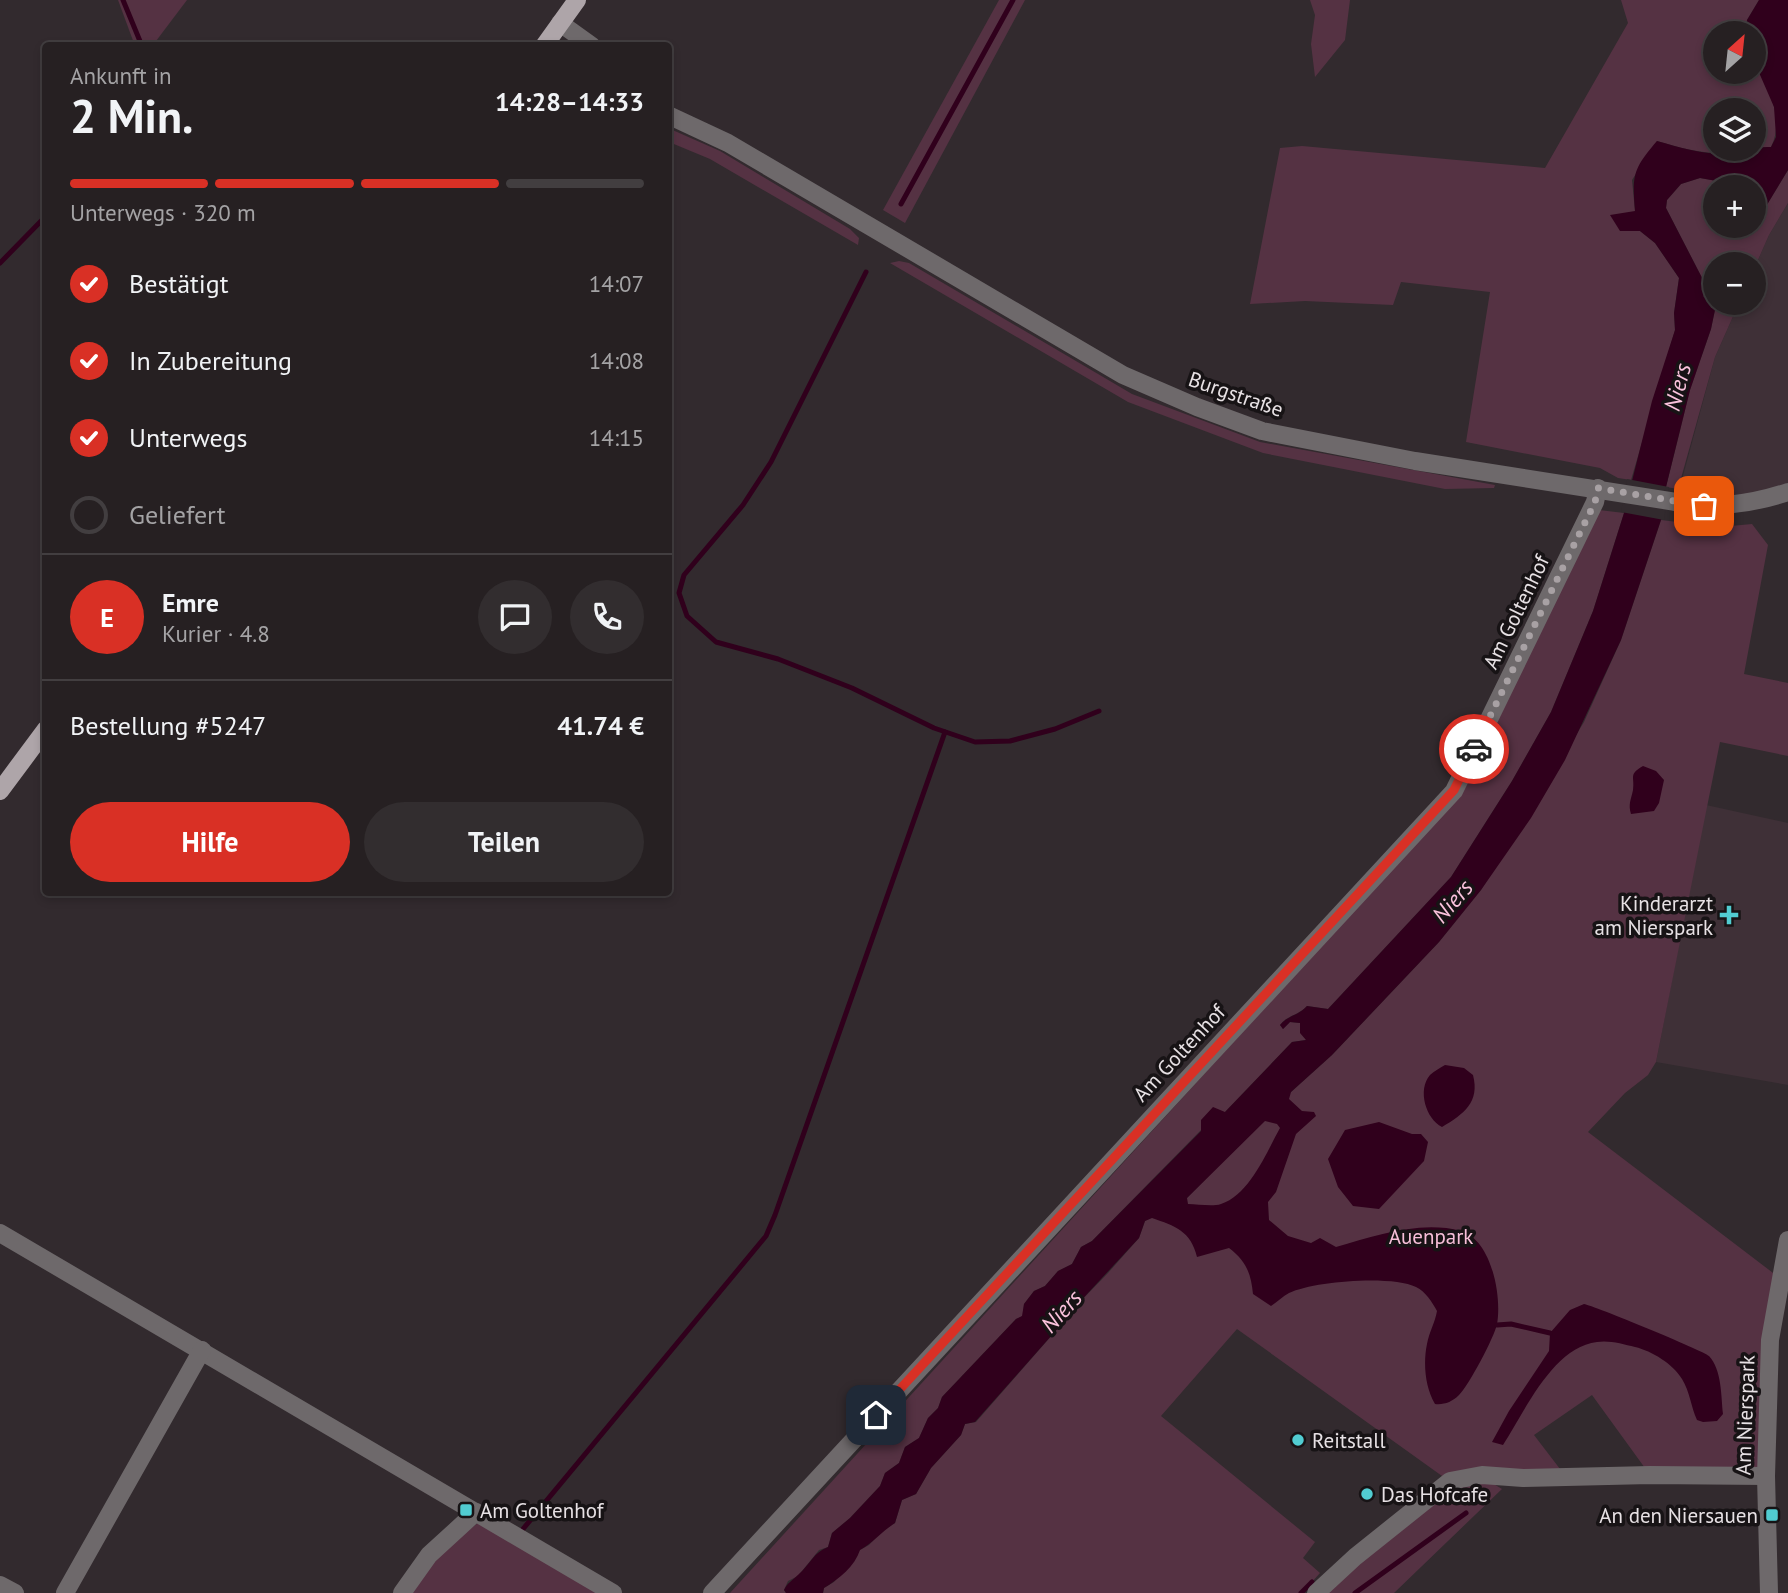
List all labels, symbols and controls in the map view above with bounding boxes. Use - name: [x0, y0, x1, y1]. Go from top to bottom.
- north arrow: [1703, 21, 1766, 84]
- map controls: [1703, 21, 1766, 315]
- text: Ankunft in: [70, 61, 172, 90]
- text: 14:28–14:33: [495, 85, 644, 118]
- text: 2 Min.: [70, 86, 193, 146]
- button: layers: [1703, 98, 1766, 161]
- button: +: [1703, 175, 1766, 238]
- text: Unterwegs · 320 m: [70, 198, 256, 227]
- button: −: [1703, 252, 1766, 315]
- icon: check: [70, 265, 108, 303]
- text: Bestätigt: [129, 267, 229, 300]
- text: 14:07: [589, 269, 644, 298]
- icon: check: [70, 342, 108, 380]
- text: In Zubereitung: [129, 344, 292, 377]
- text: 14:08: [589, 346, 644, 375]
- water label: Niers: [1657, 359, 1697, 414]
- street label: Burgstraße: [1185, 365, 1287, 423]
- icon: check: [70, 419, 108, 457]
- text: Unterwegs: [129, 421, 247, 454]
- text: 14:15: [589, 423, 644, 452]
- pin: [1674, 476, 1734, 536]
- icon: bag: [1685, 487, 1723, 525]
- text: Geliefert: [129, 498, 226, 531]
- street label: Am Goltenhof: [1477, 549, 1556, 673]
- button: chat: [478, 580, 552, 654]
- button: phone: [570, 580, 644, 654]
- text: Emre: [162, 586, 219, 619]
- text: E: [100, 601, 114, 634]
- text: Kurier · 4.8: [162, 619, 270, 648]
- text: Bestellung #5247: [70, 709, 266, 742]
- text: 41.74 €: [557, 709, 644, 742]
- courier: [1439, 714, 1509, 784]
- icon: car: [1455, 730, 1493, 768]
- button: Hilfe: [70, 802, 350, 882]
- button: Teilen: [364, 802, 644, 882]
- water label: Niers: [1425, 873, 1479, 929]
- place label: Kinderarzt am Nierspark: [1595, 890, 1713, 941]
- marker: Kinderarzt am Nierspark: [1719, 905, 1739, 925]
- street label: Am Goltenhof: [1127, 998, 1232, 1107]
- park label: Auenpark: [1389, 1223, 1473, 1250]
- water label: Niers: [1034, 1283, 1088, 1339]
- street label: Am Nierspark: [1729, 1354, 1761, 1476]
- pin: [846, 1385, 906, 1445]
- icon: home: [857, 1396, 895, 1434]
- place label: Reitstall: [1312, 1427, 1386, 1454]
- marker: Reitstall: [1290, 1432, 1306, 1448]
- place label: Das Hofcafe: [1381, 1481, 1488, 1508]
- marker: Das Hofcafe: [1359, 1486, 1375, 1502]
- place label: Am Goltenhof: [480, 1497, 605, 1524]
- marker: Am Goltenhof: [458, 1502, 474, 1518]
- place label: An den Niersauen: [1599, 1502, 1758, 1529]
- marker: An den Niersauen: [1764, 1507, 1780, 1523]

